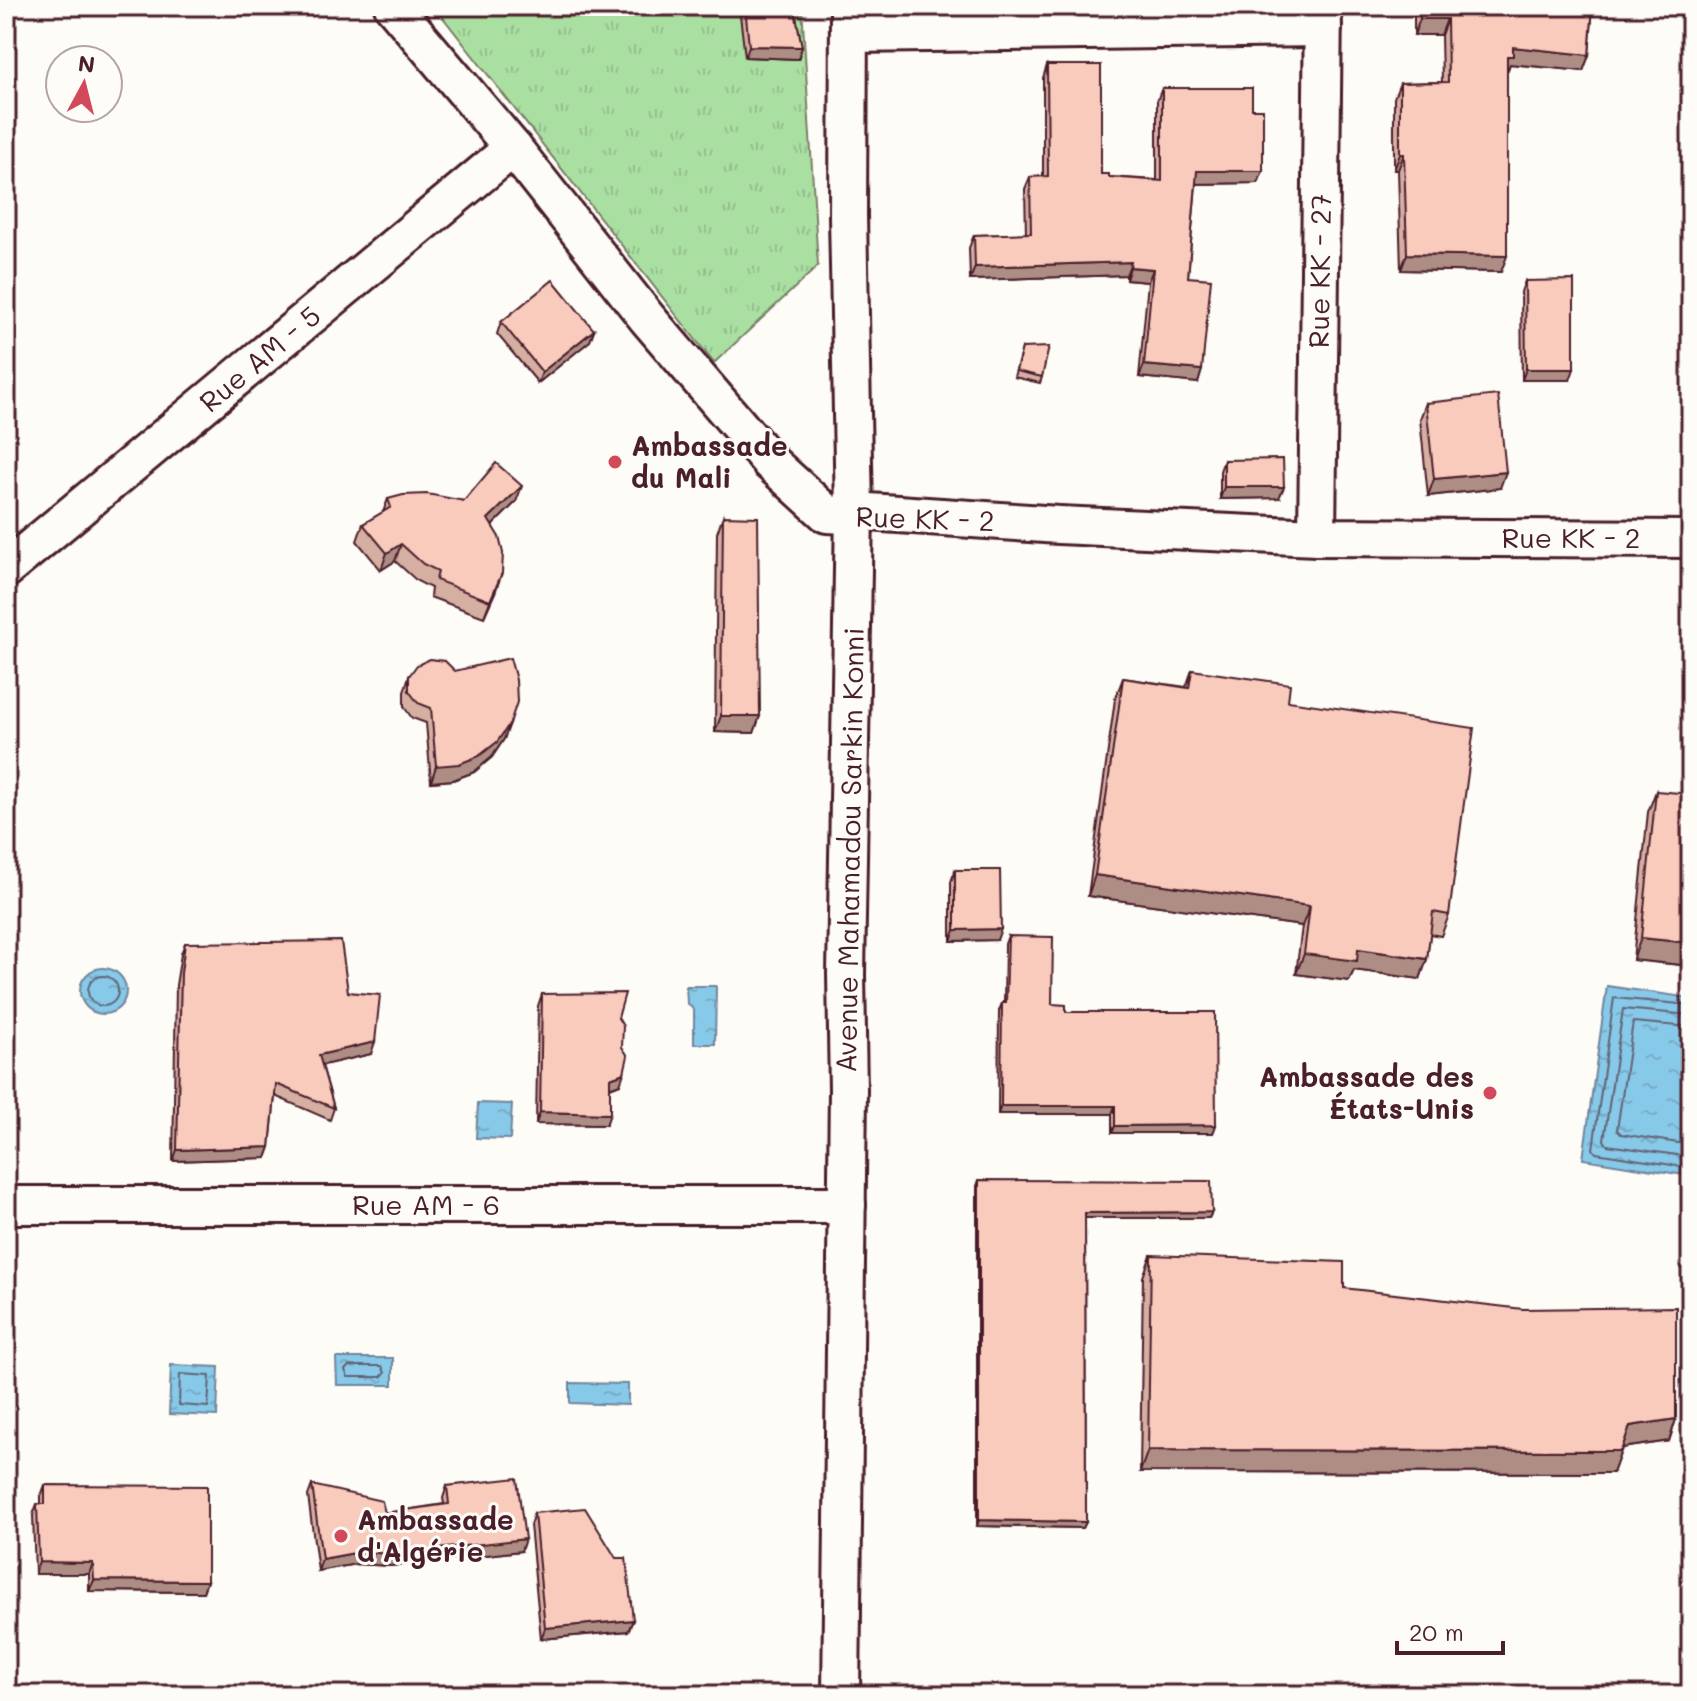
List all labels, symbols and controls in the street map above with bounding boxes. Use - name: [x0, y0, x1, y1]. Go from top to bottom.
- north arrow: [44, 44, 124, 124]
- text: N: [76, 48, 97, 79]
- street label: Rue KK - 27: [1300, 193, 1338, 349]
- street label: Rue AM - 5: [191, 297, 327, 419]
- place label: Ambassade du Mali: [631, 427, 788, 495]
- marker: Ambassade du Mali: [606, 453, 624, 471]
- street label: Rue KK - 2: [855, 498, 995, 538]
- street label: Rue KK - 2: [1502, 519, 1640, 555]
- street label: Avenue Mahamadou Sarkin Konni: [827, 627, 871, 1073]
- place label: Ambassade des États-Unis: [1259, 1058, 1474, 1126]
- marker: Ambassade des États-Unis: [1481, 1084, 1499, 1102]
- street label: Rue AM - 6: [352, 1186, 500, 1222]
- place label: Ambassade d'Algérie: [357, 1501, 514, 1569]
- marker: Ambassade d'Algérie: [332, 1527, 350, 1545]
- scale bar: [1397, 1605, 1503, 1655]
- text: 20 m: [1409, 1616, 1464, 1647]

